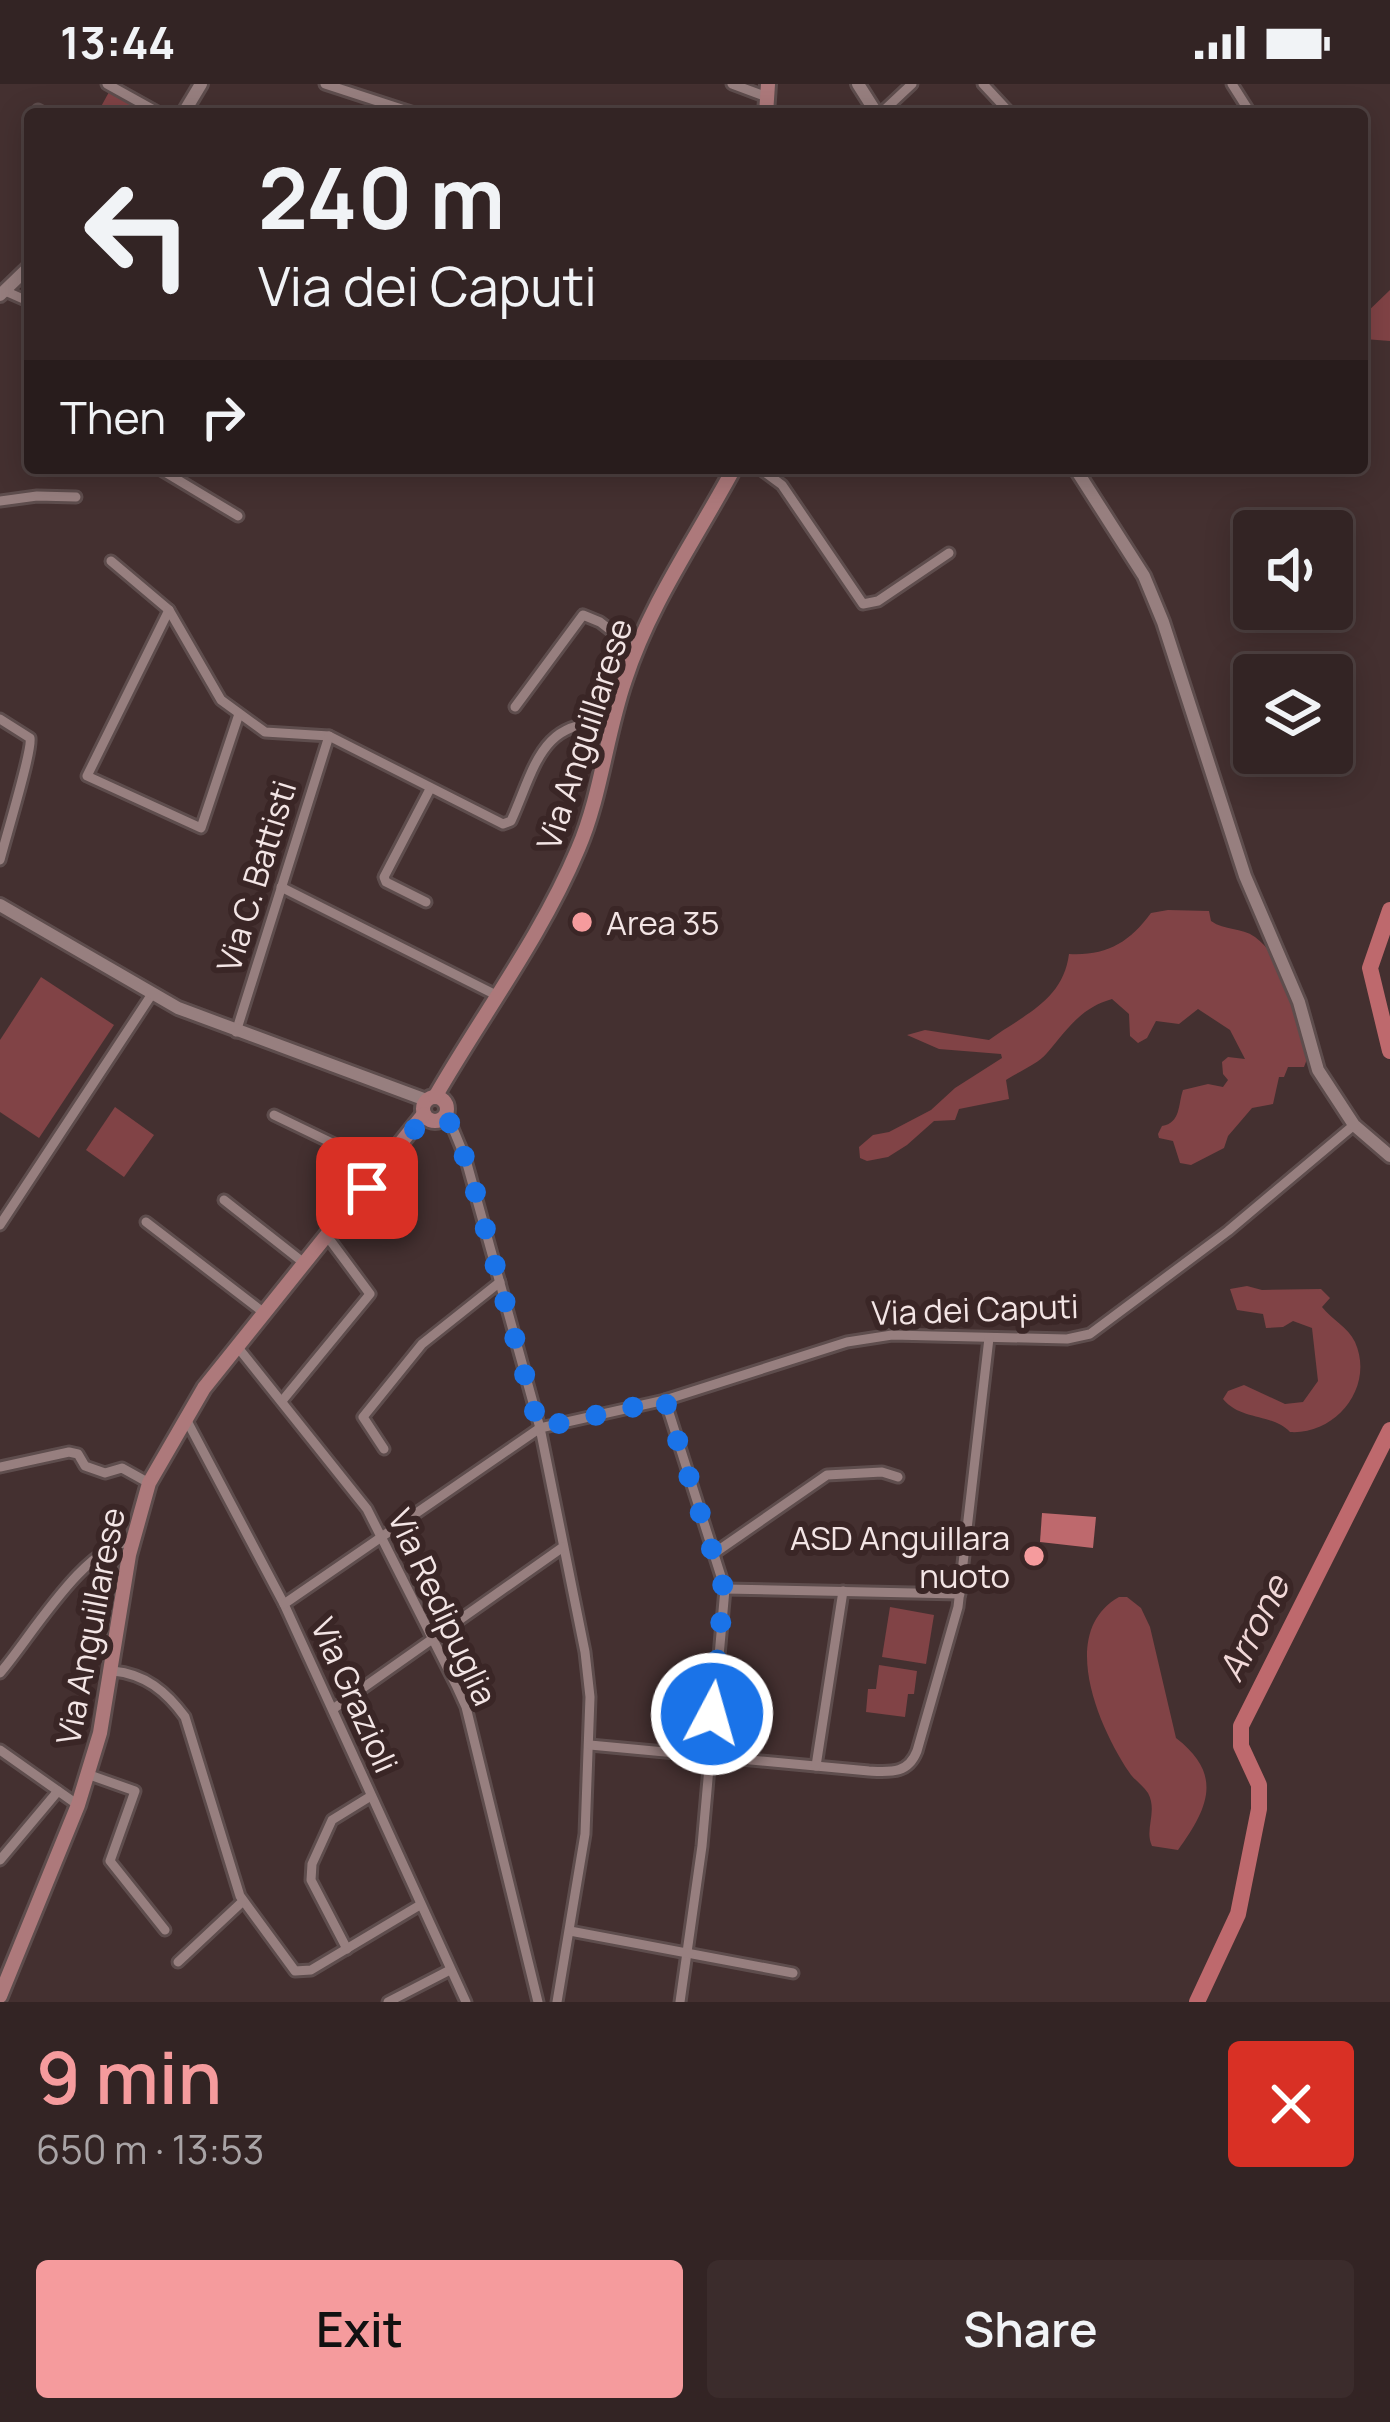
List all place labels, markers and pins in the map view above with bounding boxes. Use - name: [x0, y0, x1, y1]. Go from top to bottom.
- place label: Area 35: [606, 900, 720, 945]
- marker: Area 35: [569, 909, 595, 935]
- pin: [316, 1137, 418, 1239]
- place label: ASD Anguillara nuoto: [790, 1515, 1010, 1598]
- marker: ASD Anguillara nuoto: [1021, 1543, 1047, 1569]

